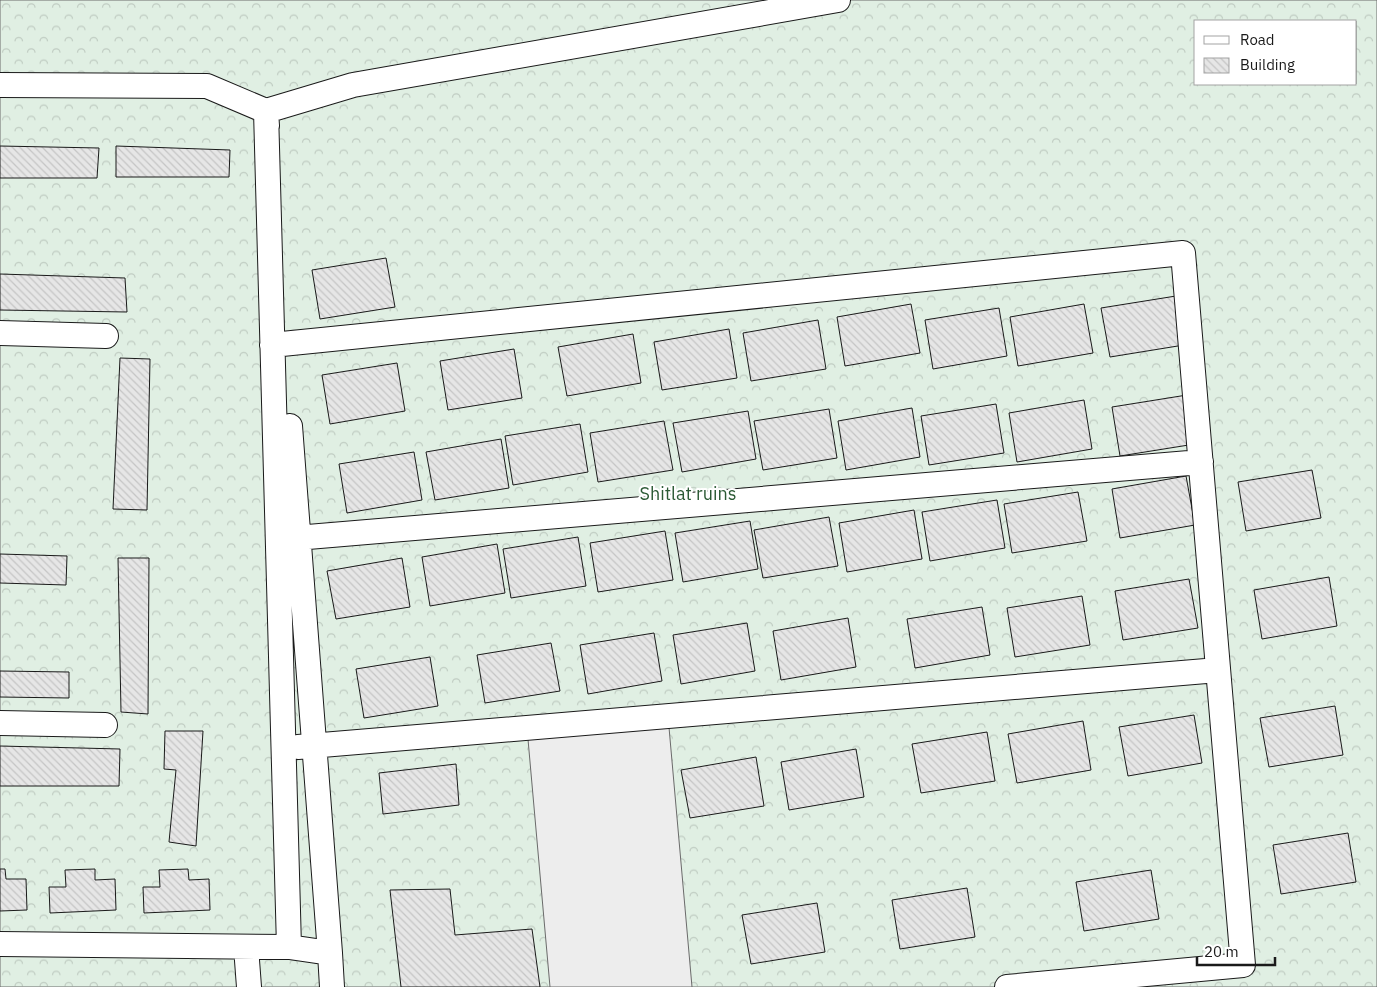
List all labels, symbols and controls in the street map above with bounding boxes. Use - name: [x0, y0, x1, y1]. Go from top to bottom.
- legend: [1194, 20, 1357, 85]
- text: Road: [1240, 30, 1275, 49]
- text: Building: [1240, 55, 1295, 74]
- park label: Shitlat ruins: [640, 482, 736, 505]
- scale bar: [1197, 934, 1274, 966]
- text: 20 m: [1204, 942, 1239, 961]

